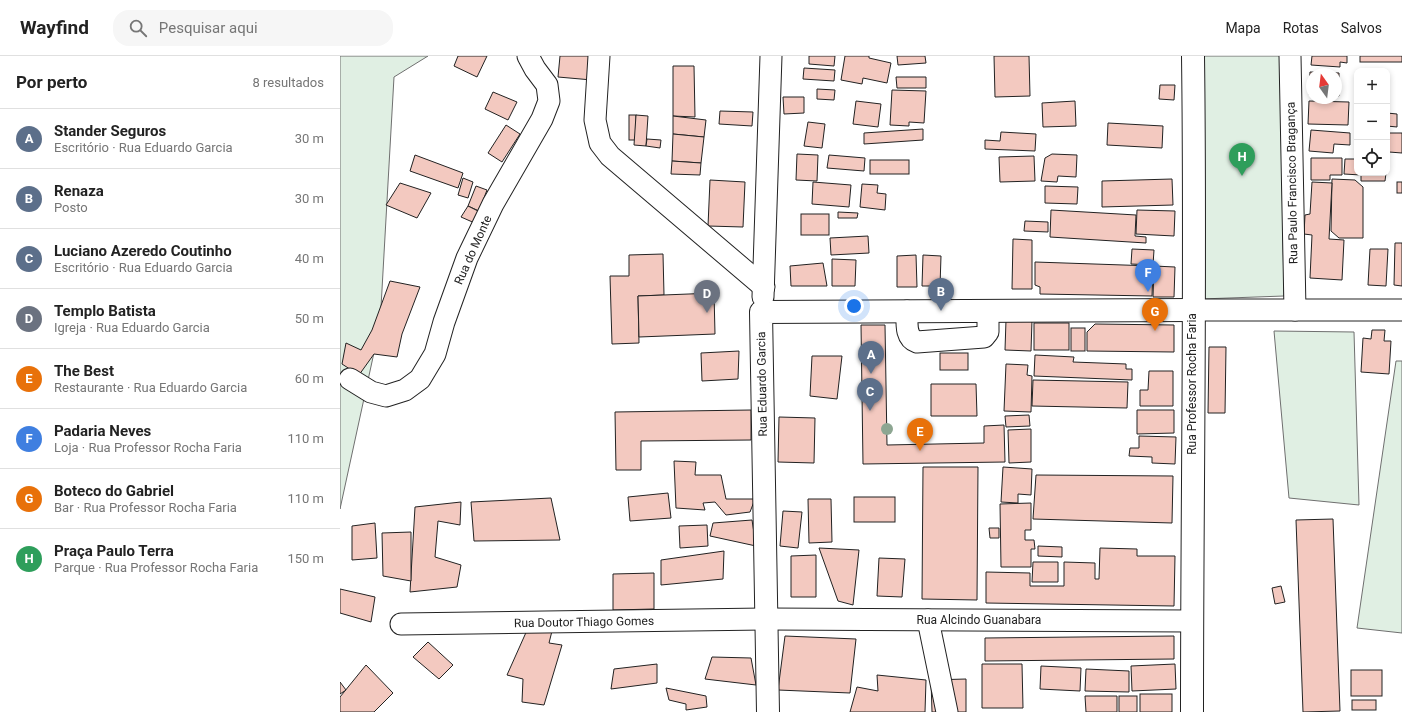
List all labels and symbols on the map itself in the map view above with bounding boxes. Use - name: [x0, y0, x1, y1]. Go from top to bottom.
- north arrow: [1306, 68, 1342, 104]
- street label: Rua Paulo Francisco Bragança: [1284, 102, 1300, 264]
- pin: H: [1229, 143, 1255, 176]
- street label: Rua do Monte: [451, 213, 495, 287]
- pin: F: [1135, 259, 1161, 292]
- pin: B: [928, 278, 954, 311]
- pin: D: [694, 280, 720, 313]
- your location: [844, 296, 864, 316]
- pin: G: [1142, 298, 1168, 331]
- street label: Rua Professor Rocha Faria: [1185, 313, 1199, 455]
- street label: Rua Eduardo Garcia: [754, 331, 770, 437]
- pin: A: [858, 341, 884, 374]
- pin: C: [857, 378, 883, 411]
- pin: E: [907, 418, 933, 451]
- street label: Rua Alcindo Guanabara: [917, 613, 1041, 627]
- street label: Rua Doutor Thiago Gomes: [514, 614, 654, 630]

